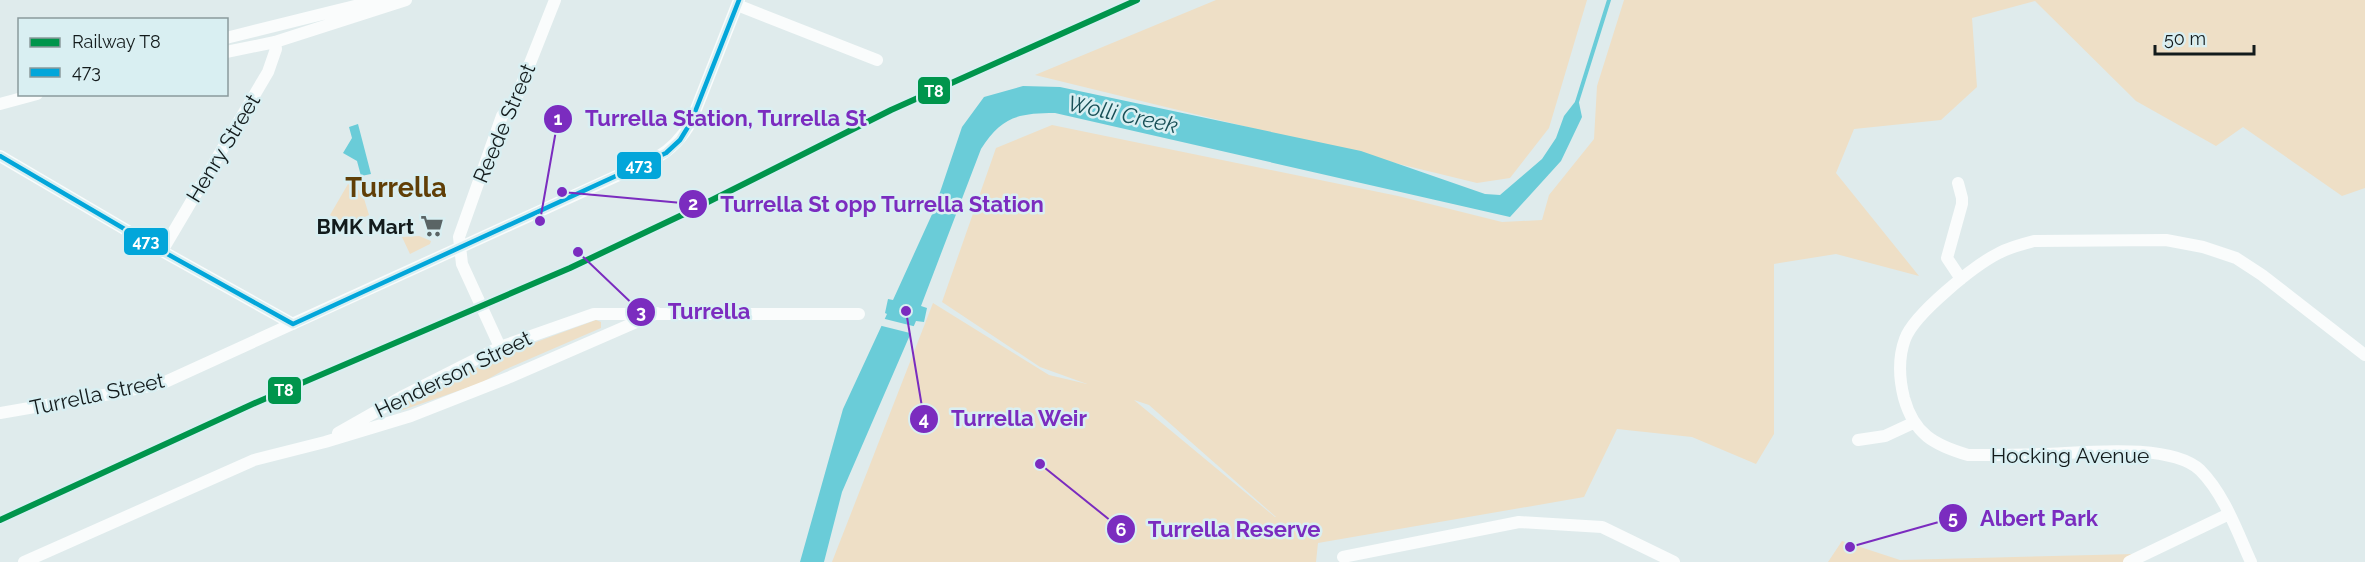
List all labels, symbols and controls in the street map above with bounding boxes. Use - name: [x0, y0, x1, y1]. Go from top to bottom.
- legend: [18, 18, 228, 96]
- scale bar: [2155, 18, 2254, 56]
- text: 50 m: [2164, 28, 2206, 49]
- text: Railway T8: [72, 31, 161, 52]
- street label: Reede Street: [468, 60, 540, 186]
- text: 473: [72, 61, 101, 82]
- line badge: T8: [917, 76, 951, 105]
- text: T8: [924, 82, 944, 101]
- street label: Henry Street: [181, 89, 265, 207]
- water label: Wolli Creek: [1066, 90, 1181, 138]
- callout: Turrella Station, Turrella St: [543, 99, 879, 139]
- text: Turrella Station, Turrella St: [585, 105, 868, 131]
- text: 1: [554, 108, 563, 129]
- line badge: 473: [616, 151, 662, 180]
- text: 473: [625, 156, 653, 175]
- district label: Turrella: [345, 172, 447, 203]
- callout: Turrella St opp Turrella Station: [678, 184, 1056, 224]
- text: Turrella St opp Turrella Station: [720, 191, 1044, 217]
- text: 2: [688, 193, 698, 214]
- supermarket icon: BMK Mart: [419, 213, 445, 239]
- place label: BMK Mart: [316, 214, 414, 239]
- line badge: 473: [123, 227, 169, 256]
- text: 473: [132, 232, 160, 251]
- callout: Turrella: [626, 292, 762, 332]
- text: Turrella: [668, 298, 750, 324]
- text: 3: [636, 301, 646, 322]
- street label: Henderson Street: [371, 325, 535, 423]
- street label: Turrella Street: [28, 368, 166, 420]
- line badge: T8: [267, 376, 302, 405]
- text: T8: [274, 381, 294, 400]
- callout: Turrella Weir: [909, 399, 1099, 439]
- text: Turrella Weir: [951, 405, 1087, 431]
- text: 4: [919, 408, 929, 429]
- street label: Hocking Avenue: [1991, 443, 2149, 468]
- callout: Albert Park: [1938, 498, 2110, 538]
- text: Albert Park: [1980, 505, 2099, 531]
- text: 5: [1948, 507, 1958, 528]
- callout: Turrella Reserve: [1106, 509, 1333, 549]
- text: Turrella Reserve: [1148, 516, 1320, 542]
- text: 6: [1116, 519, 1127, 540]

